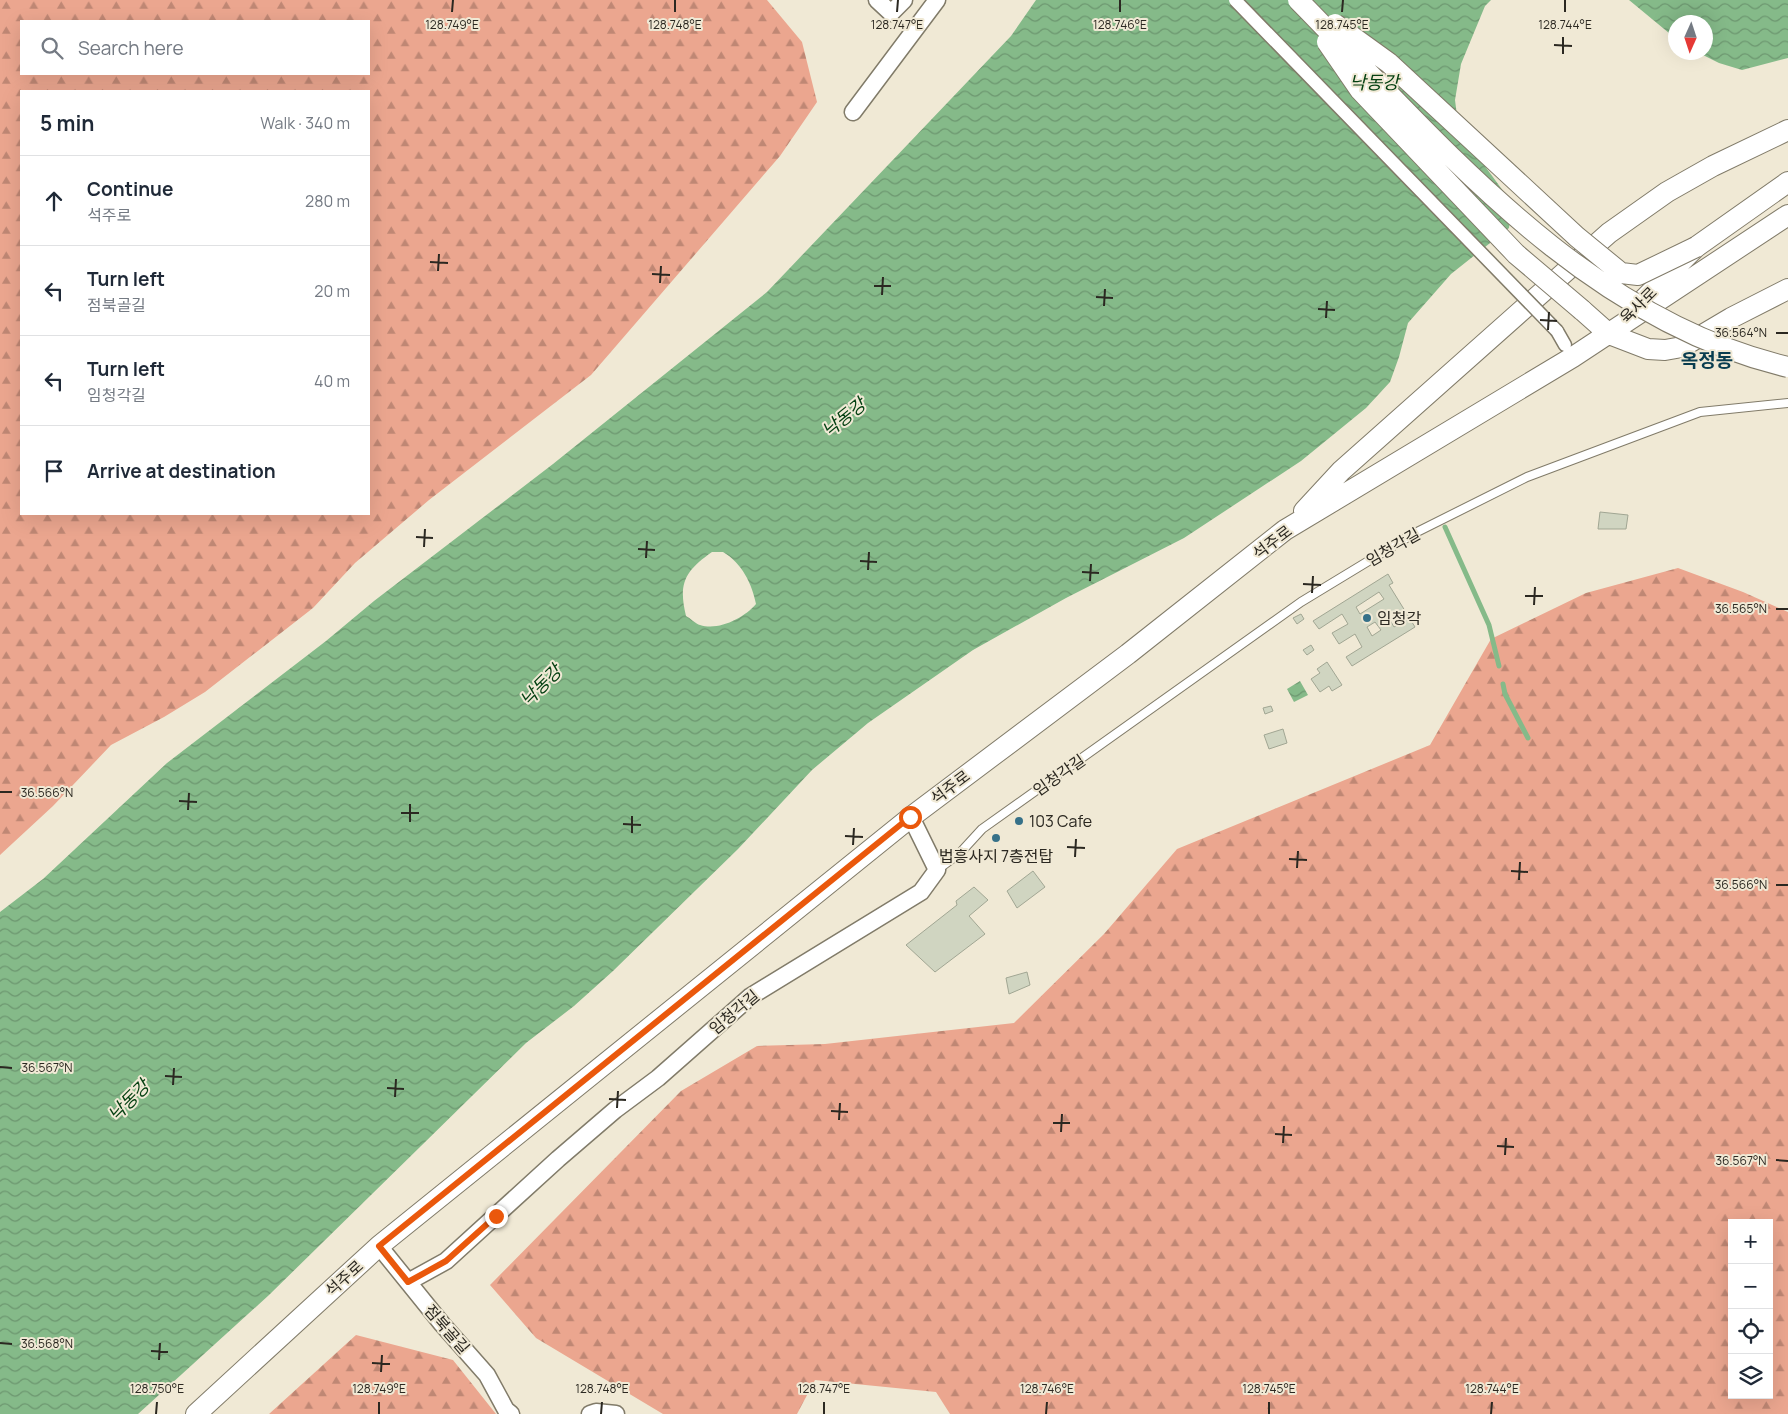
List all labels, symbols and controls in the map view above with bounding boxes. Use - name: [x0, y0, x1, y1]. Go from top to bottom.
- north arrow: [1668, 15, 1713, 60]
- text: 128.749°E: [425, 16, 479, 33]
- text: 128.748°E: [648, 16, 702, 33]
- text: 128.747°E: [871, 16, 923, 33]
- text: 128.746°E: [1093, 16, 1147, 33]
- text: 128.745°E: [1315, 16, 1369, 33]
- text: 128.744°E: [1538, 16, 1592, 33]
- search box: [20, 20, 370, 75]
- icon: search: [38, 34, 66, 62]
- text: Search here: [78, 35, 184, 61]
- water label: 낙동강: [1349, 70, 1401, 94]
- text: 5 min: [40, 109, 94, 137]
- text: Walk · 340 m: [260, 112, 350, 134]
- text: Continue: [87, 176, 173, 202]
- icon: ahead: [40, 187, 68, 215]
- text: 280 m: [305, 190, 350, 212]
- text: 석주로: [87, 204, 131, 226]
- text: Turn left: [87, 266, 165, 292]
- icon: left: [40, 277, 68, 305]
- text: 20 m: [314, 280, 350, 302]
- street label: 육사로: [1615, 281, 1662, 328]
- text: 점북골길: [87, 294, 146, 316]
- text: 36.564°N: [1715, 324, 1767, 341]
- district label: 옥정동: [1681, 347, 1733, 373]
- text: Turn left: [87, 356, 165, 382]
- icon: left: [40, 367, 68, 395]
- text: 40 m: [314, 370, 350, 392]
- text: 임청각길: [87, 384, 146, 406]
- water label: 낙동강: [817, 391, 872, 442]
- icon: arrive: [40, 457, 68, 485]
- text: Arrive at destination: [87, 458, 276, 484]
- street label: 석주로: [1248, 520, 1296, 564]
- street label: 임청각길: [1362, 523, 1424, 571]
- text: 36.565°N: [1715, 600, 1767, 617]
- place label: 임청각: [1377, 607, 1421, 629]
- marker: 임청각: [1361, 612, 1373, 624]
- water label: 낙동강: [514, 658, 568, 711]
- street label: 임청각길: [1029, 749, 1089, 801]
- street label: 석주로: [926, 765, 974, 809]
- text: 36.566°N: [21, 784, 73, 801]
- route start: [899, 806, 922, 829]
- place label: 103 Cafe: [1029, 810, 1092, 832]
- marker: 103 Cafe: [1013, 815, 1025, 827]
- marker: 법흥사지 7층전탑: [990, 832, 1002, 844]
- place label: 법흥사지 7층전탑: [939, 845, 1053, 867]
- text: 36.566°N: [1715, 876, 1767, 893]
- street label: 임청각길: [704, 985, 764, 1039]
- text: 36.567°N: [21, 1059, 73, 1076]
- water label: 낙동강: [102, 1073, 156, 1126]
- text: 36.567°N: [1715, 1152, 1767, 1169]
- route end: [485, 1205, 508, 1228]
- map controls: [1728, 1219, 1773, 1399]
- button: +: [1728, 1219, 1773, 1264]
- street label: 석주로: [320, 1255, 368, 1301]
- button: −: [1728, 1264, 1773, 1309]
- street label: 점북골길: [419, 1300, 475, 1358]
- button: locate: [1728, 1309, 1773, 1354]
- text: 36.568°N: [21, 1335, 73, 1352]
- button: layers: [1728, 1354, 1773, 1399]
- text: 128.750°E: [130, 1380, 184, 1397]
- text: 128.749°E: [352, 1380, 406, 1397]
- text: 128.748°E: [575, 1380, 629, 1397]
- text: 128.747°E: [798, 1380, 850, 1397]
- text: 128.746°E: [1020, 1380, 1074, 1397]
- text: 128.745°E: [1242, 1380, 1296, 1397]
- text: 128.744°E: [1465, 1380, 1519, 1397]

